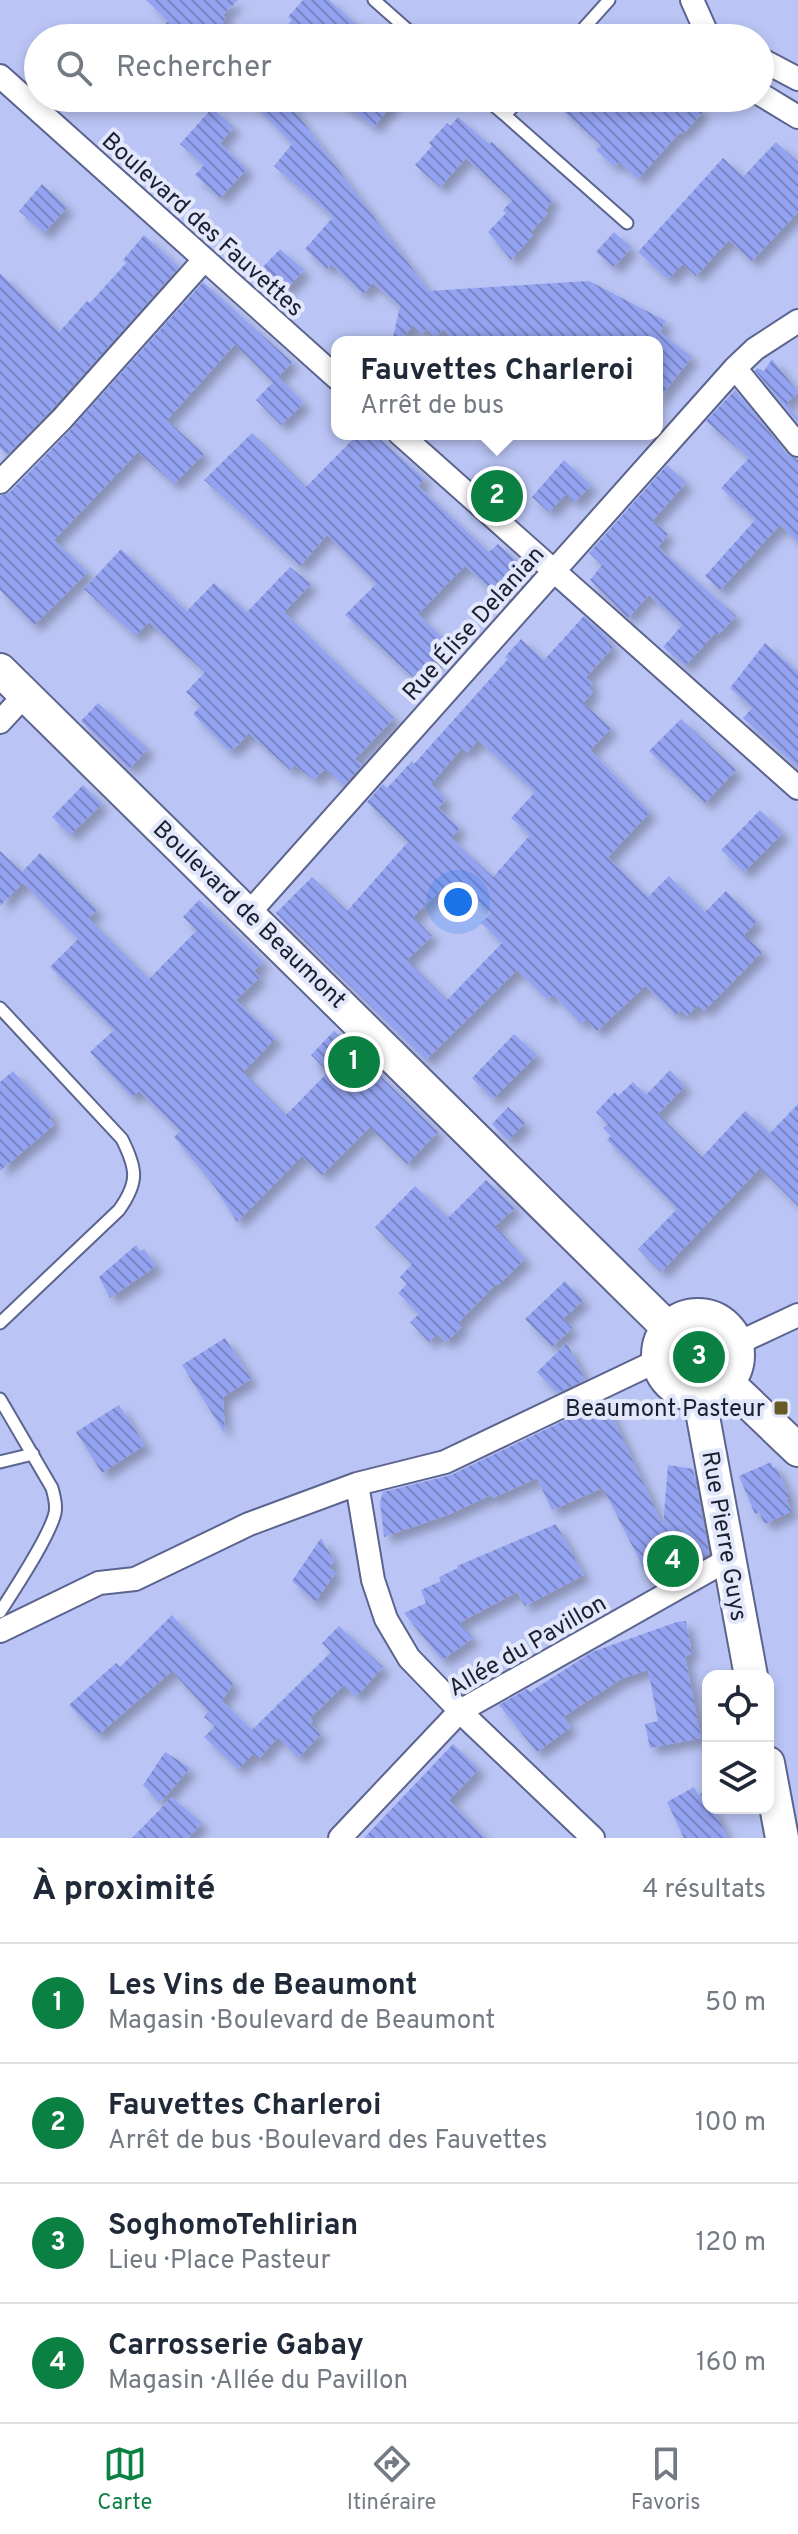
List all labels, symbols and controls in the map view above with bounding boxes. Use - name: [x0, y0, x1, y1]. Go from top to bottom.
- search box: [24, 24, 774, 112]
- icon: search: [52, 46, 96, 90]
- text: Rechercher: [116, 50, 272, 87]
- street label: Boulevard des Fauvettes: [94, 127, 309, 324]
- popup: [331, 336, 663, 440]
- text: Fauvettes Charleroi: [360, 353, 634, 390]
- text: Arrêt de bus: [360, 390, 504, 423]
- pin: 2: [471, 466, 523, 526]
- street label: Rue Élise Delanian: [396, 539, 552, 708]
- street label: Boulevard de Beaumont: [146, 815, 352, 1016]
- your location: [438, 882, 478, 922]
- pin: 1: [328, 1032, 380, 1092]
- pin: 3: [673, 1327, 725, 1387]
- place label: Beaumont Pasteur: [565, 1395, 765, 1425]
- marker: Beaumont Pasteur: [772, 1399, 790, 1417]
- street label: Rue Pierre Guys: [693, 1449, 753, 1624]
- pin: 4: [647, 1531, 699, 1591]
- street label: Allée du Pavillon: [443, 1589, 613, 1704]
- map controls: [702, 1670, 774, 1814]
- button: locate: [702, 1670, 774, 1742]
- button: layers: [702, 1742, 774, 1814]
- text: À proximité: [32, 1869, 215, 1912]
- text: 4 résultats: [642, 1874, 766, 1907]
- text: Les Vins de Beaumont: [108, 1968, 417, 2005]
- text: 1: [53, 1987, 63, 2020]
- text: 50 m: [705, 1987, 766, 2020]
- text: Magasin · Boulevard de Beaumont: [108, 2005, 495, 2038]
- text: Fauvettes Charleroi: [108, 2088, 381, 2125]
- text: 2: [50, 2107, 66, 2140]
- text: 100 m: [695, 2107, 766, 2140]
- text: Arrêt de bus · Boulevard des Fauvettes: [108, 2125, 547, 2158]
- text: SoghomoTehlirian: [108, 2208, 358, 2245]
- text: 3: [50, 2227, 66, 2260]
- text: 120 m: [696, 2227, 766, 2260]
- text: Lieu · Place Pasteur: [108, 2245, 331, 2278]
- text: Carrosserie Gabay: [108, 2328, 364, 2365]
- text: 4: [50, 2347, 66, 2380]
- text: 160 m: [696, 2347, 766, 2380]
- text: Magasin · Allée du Pavillon: [108, 2365, 408, 2398]
- tab: Carte: [97, 2442, 152, 2517]
- tab: Itinéraire: [347, 2442, 436, 2517]
- tab: Favoris: [631, 2442, 701, 2517]

